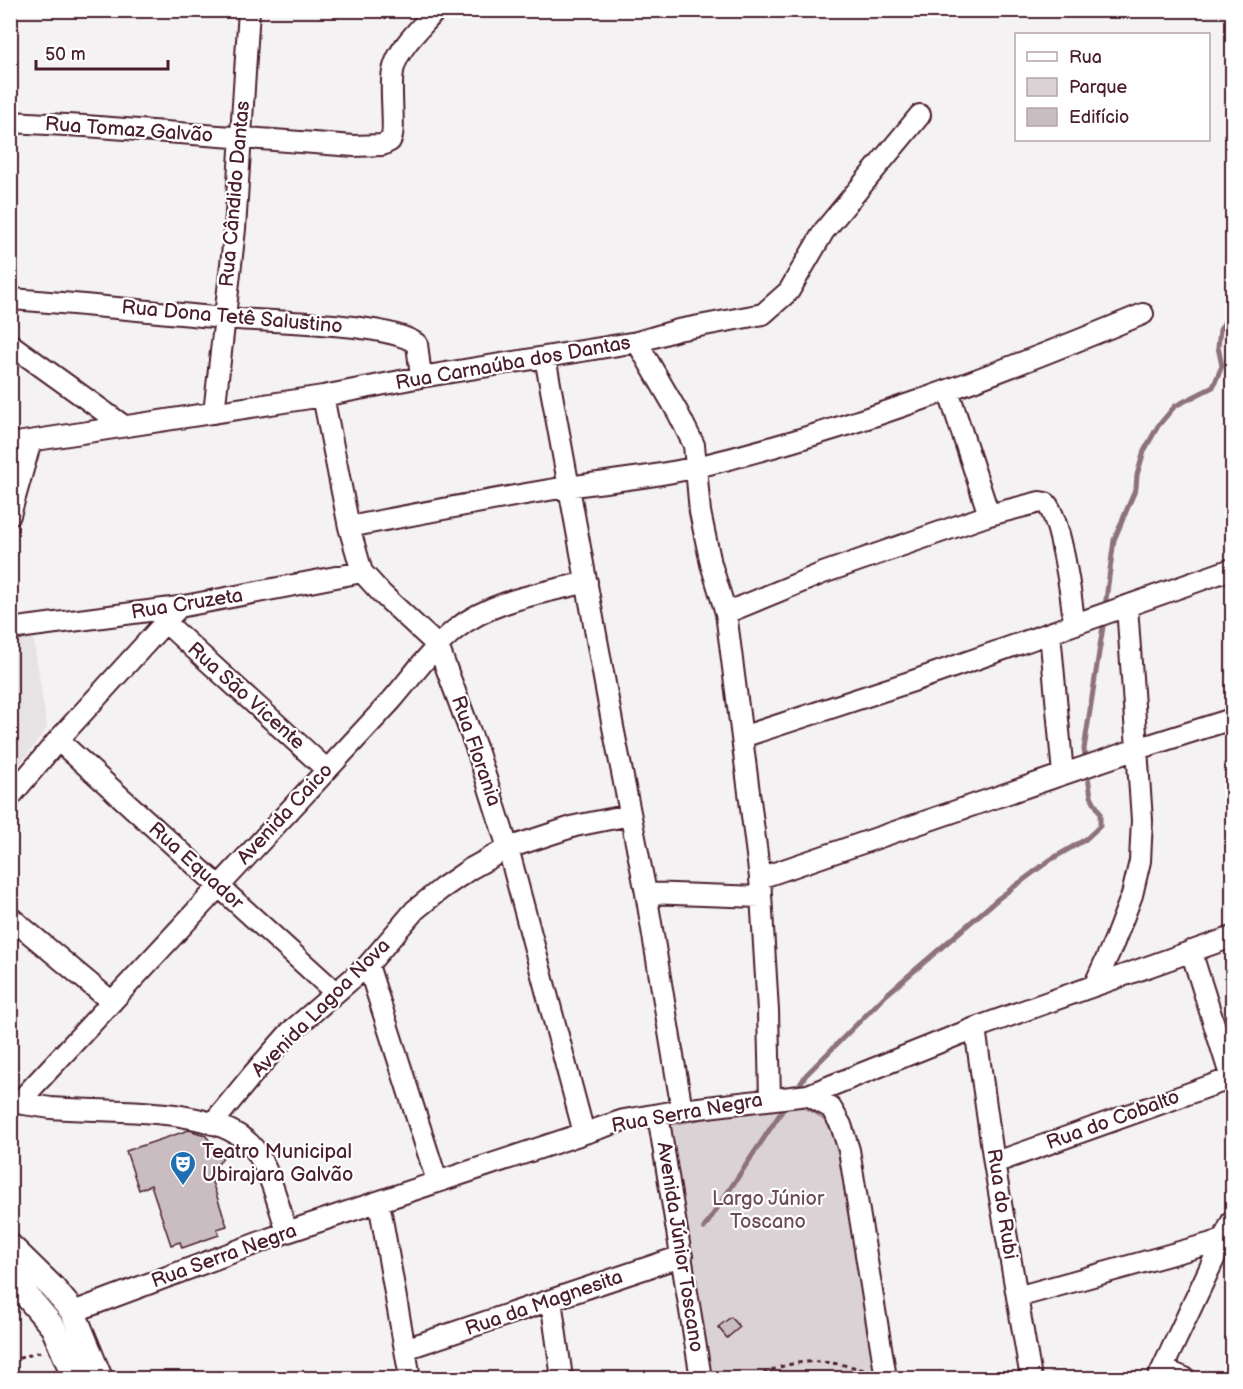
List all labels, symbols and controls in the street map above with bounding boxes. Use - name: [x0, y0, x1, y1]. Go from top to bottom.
- scale bar: [36, 33, 168, 71]
- legend: [1015, 33, 1210, 141]
- text: 50 m: [45, 44, 86, 65]
- text: Rua: [1069, 47, 1102, 68]
- text: Parque: [1069, 77, 1127, 98]
- street label: Rua Cândido Dantas: [215, 100, 255, 288]
- text: Edifício: [1069, 107, 1129, 128]
- street label: Rua Tomaz Galvão: [44, 112, 214, 148]
- street label: Rua Dona Tetê Salustino: [120, 295, 344, 339]
- street label: Rua Carnaúba dos Dantas: [394, 330, 632, 395]
- street label: Rua Cruzeta: [129, 583, 245, 625]
- street label: Rua São Vicente: [182, 637, 310, 755]
- street label: Rua Florania: [446, 693, 506, 809]
- street label: Avenida Caico: [232, 759, 338, 869]
- street label: Rua Equador: [144, 817, 249, 915]
- street label: Avenida Lagoa Nova: [247, 934, 395, 1082]
- street label: Rua do Cobalto: [1043, 1085, 1183, 1155]
- street label: Rua Serra Negra: [610, 1088, 764, 1138]
- place label: Teatro Municipal Ubirajara Galvão: [202, 1140, 353, 1187]
- street label: Avenida Júnior Toscano: [652, 1140, 708, 1354]
- street label: Rua do Rubi: [981, 1147, 1023, 1261]
- theatre icon: Teatro Municipal Ubirajara Galvão: [168, 1149, 198, 1187]
- park label: Largo Júnior Toscano: [712, 1187, 825, 1234]
- street label: Rua Serra Negra: [148, 1219, 300, 1293]
- street label: Rua da Magnesita: [462, 1265, 626, 1341]

